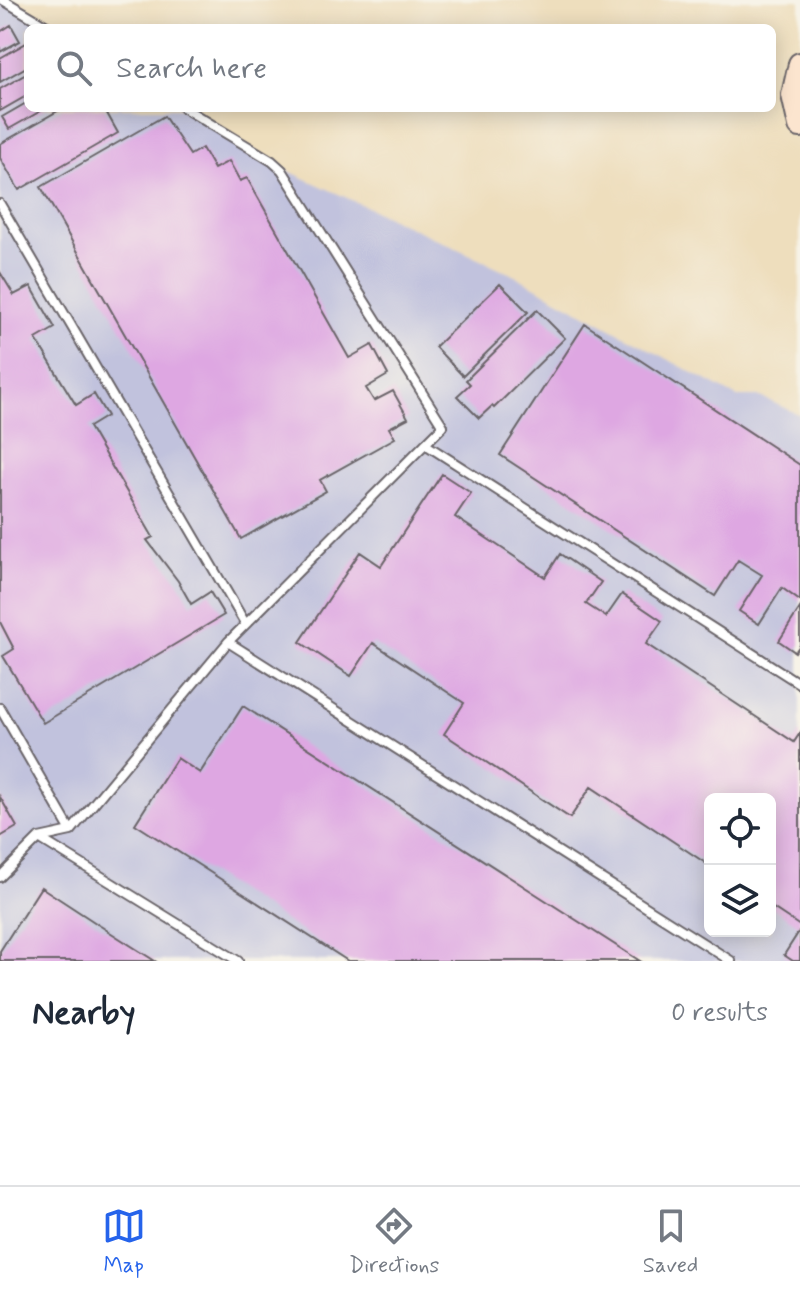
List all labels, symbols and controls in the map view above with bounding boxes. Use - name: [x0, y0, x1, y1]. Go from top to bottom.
- search box: [24, 24, 776, 112]
- icon: search: [52, 46, 96, 90]
- text: Search here: [116, 49, 267, 88]
- map controls: [704, 793, 776, 937]
- button: locate: [704, 793, 776, 865]
- button: layers: [704, 865, 776, 937]
- text: Nearby: [32, 991, 136, 1036]
- text: 0 results: [671, 996, 768, 1030]
- tab: Map: [102, 1204, 146, 1280]
- tab: Directions: [349, 1204, 439, 1280]
- tab: Saved: [643, 1204, 698, 1280]

